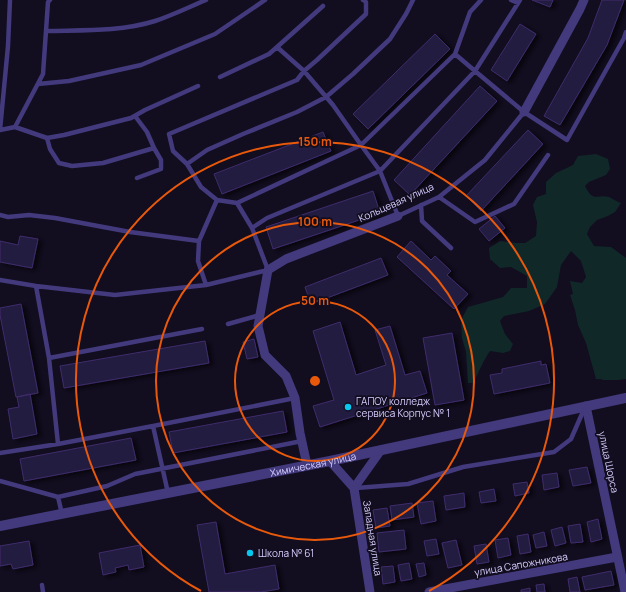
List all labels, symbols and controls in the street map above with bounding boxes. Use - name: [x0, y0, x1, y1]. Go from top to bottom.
- text: 150 m: [298, 133, 332, 150]
- street label: Кольцевая улица: [356, 179, 436, 225]
- text: 100 m: [298, 213, 332, 230]
- text: 50 m: [301, 292, 329, 309]
- centre of rings: [308, 374, 322, 388]
- place label: ГАПОУ колледж сервиса Корпус № 1: [356, 394, 450, 420]
- marker: ГАПОУ колледж сервиса Корпус № 1: [343, 402, 353, 412]
- street label: улица Щорса: [596, 430, 622, 494]
- street label: Химическая улица: [269, 449, 357, 480]
- street label: Западная улица: [360, 499, 386, 577]
- place label: Школа № 61: [258, 546, 314, 560]
- marker: Школа № 61: [245, 548, 255, 558]
- street label: улица Сапожникова: [473, 549, 569, 579]

